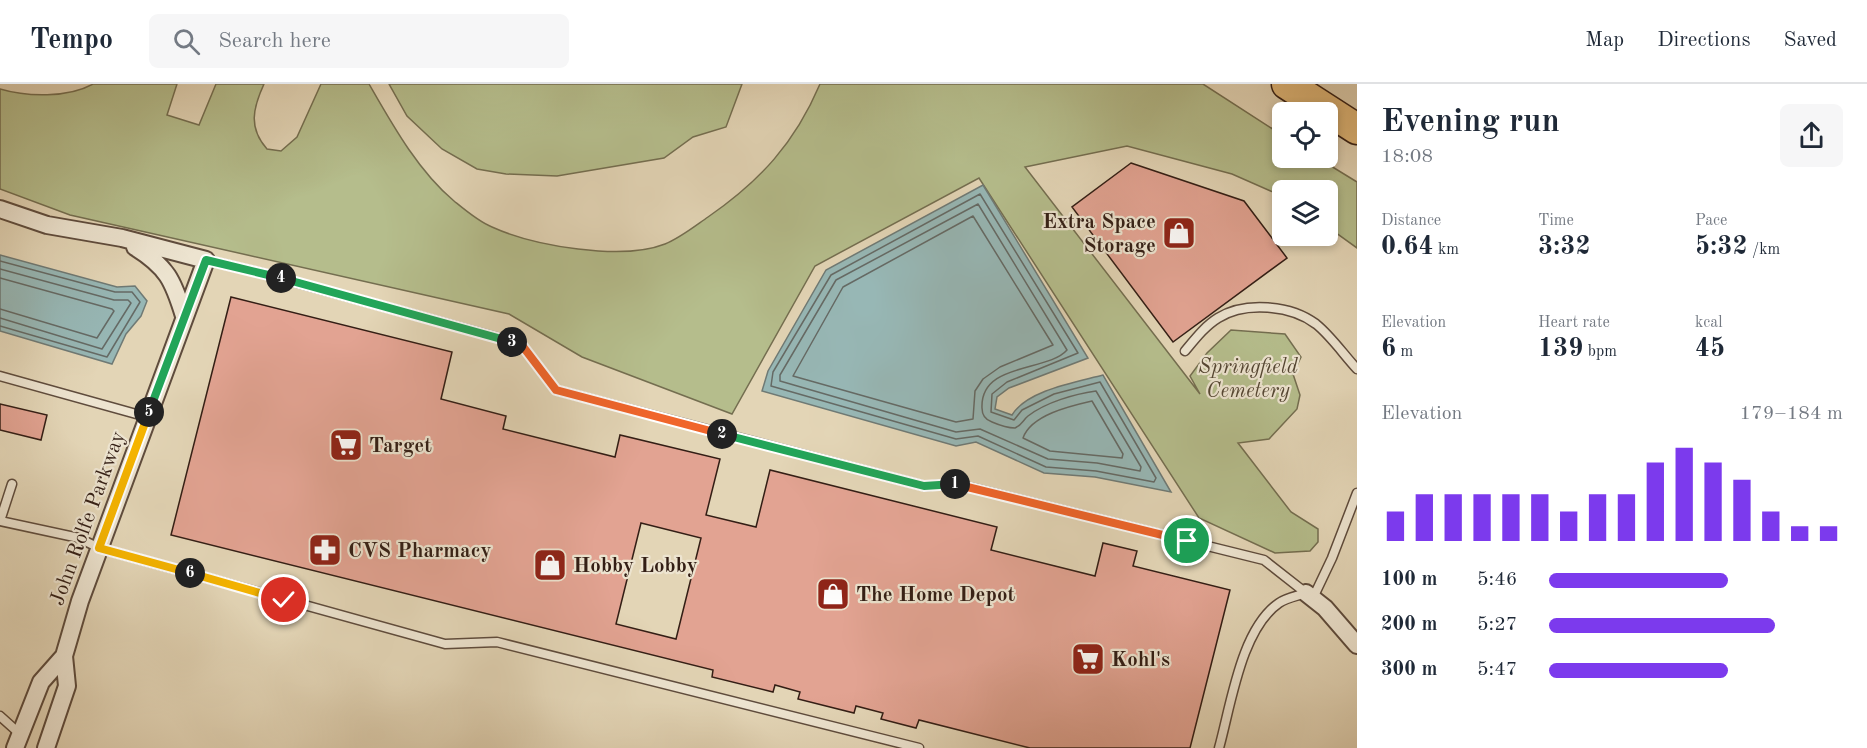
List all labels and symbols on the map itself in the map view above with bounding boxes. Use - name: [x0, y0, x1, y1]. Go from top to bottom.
- place label: Extra Space Storage: [1042, 212, 1156, 257]
- shop icon: Extra Space Storage: [1161, 215, 1197, 251]
- pin: 4: [266, 263, 296, 293]
- pin: 3: [497, 327, 527, 357]
- park label: Springfield Cemetery: [1198, 357, 1299, 402]
- pin: 5: [134, 397, 164, 427]
- pin: 2: [707, 419, 737, 449]
- supermarket icon: Target: [328, 427, 364, 463]
- street label: John Rolfe Parkway: [47, 428, 130, 609]
- place label: Target: [369, 436, 432, 457]
- pin: 1: [940, 469, 970, 499]
- pin: [1161, 515, 1212, 566]
- pharmacy icon: CVS Pharmacy: [307, 532, 343, 568]
- place label: CVS Pharmacy: [348, 541, 492, 562]
- shop icon: Hobby Lobby: [532, 547, 568, 583]
- place label: Hobby Lobby: [573, 556, 698, 577]
- pin: 6: [175, 558, 205, 588]
- pin: [258, 574, 309, 625]
- shop icon: The Home Depot: [815, 576, 851, 612]
- place label: The Home Depot: [856, 585, 1015, 606]
- supermarket icon: Kohl's: [1070, 641, 1106, 677]
- place label: Kohl's: [1111, 650, 1170, 671]

